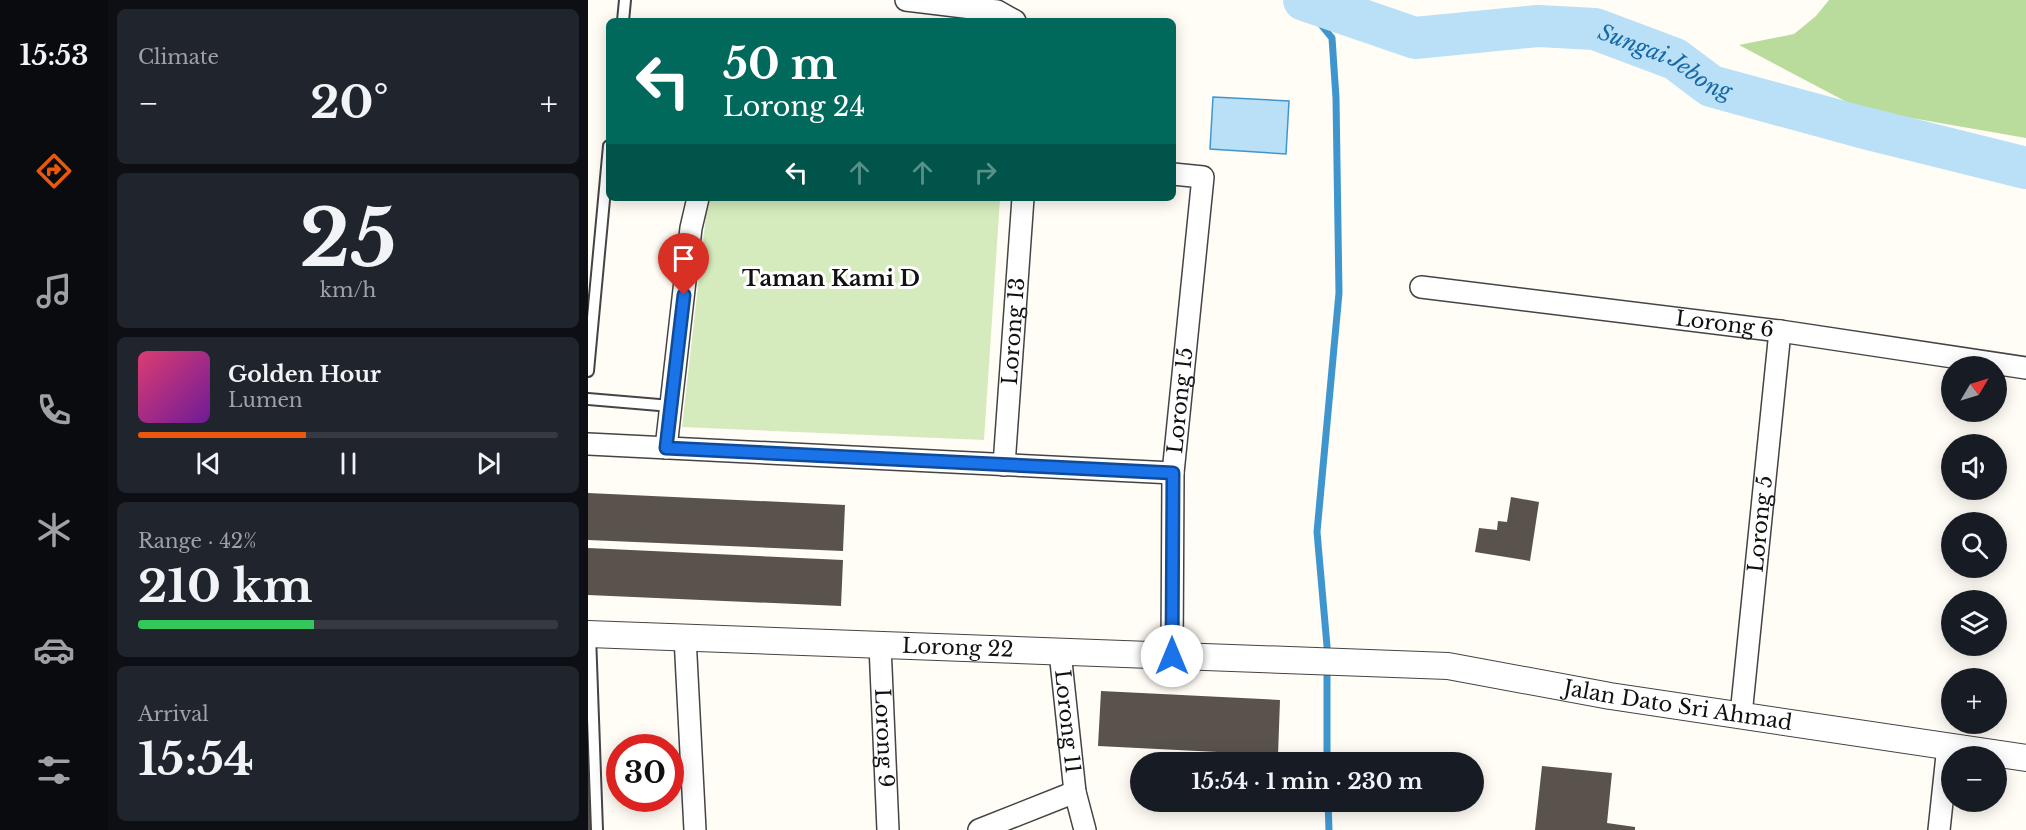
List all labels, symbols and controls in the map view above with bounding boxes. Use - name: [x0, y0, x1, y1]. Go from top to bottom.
- water label: Sungai Jebong: [1594, 18, 1737, 105]
- text: 50 m: [723, 38, 837, 90]
- text: 15:53: [20, 39, 88, 72]
- icon: left: [624, 42, 702, 120]
- text: Climate: [138, 45, 219, 69]
- text: 20°: [310, 74, 389, 130]
- text: −: [138, 83, 159, 124]
- text: +: [540, 83, 558, 124]
- text: Lorong 24: [723, 90, 865, 123]
- icon: directions: [33, 150, 75, 192]
- icon: left: [780, 156, 813, 189]
- icon: ahead: [843, 156, 876, 189]
- icon: ahead: [906, 156, 939, 189]
- icon: right: [969, 156, 1002, 189]
- text: 25: [299, 190, 397, 287]
- pin: [658, 233, 709, 295]
- icon: arrive: [667, 242, 700, 275]
- district label: Taman Kami D: [742, 265, 920, 292]
- icon: music: [33, 270, 75, 312]
- street label: Lorong 13: [997, 277, 1030, 386]
- text: km/h: [320, 278, 376, 302]
- street label: Lorong 6: [1674, 305, 1775, 343]
- street label: Lorong 15: [1162, 346, 1199, 455]
- north arrow: [1941, 356, 2007, 422]
- map controls: [1941, 356, 2007, 812]
- text: Golden Hour: [228, 361, 381, 388]
- text: Lumen: [228, 388, 303, 412]
- icon: phone: [33, 389, 75, 431]
- button: sound: [1941, 434, 2007, 500]
- icon: previous: [192, 447, 225, 480]
- icon: pause: [332, 447, 365, 480]
- icon: next: [472, 447, 505, 480]
- street label: Lorong 5: [1743, 474, 1778, 574]
- icon: climate: [33, 509, 75, 551]
- button: search: [1941, 512, 2007, 578]
- text: Range · 42%: [138, 529, 257, 553]
- text: 210 km: [138, 558, 313, 614]
- button: layers: [1941, 590, 2007, 656]
- position arrow: [1140, 624, 1204, 688]
- icon: car: [33, 629, 75, 671]
- street label: Lorong 22: [902, 633, 1014, 663]
- street label: Lorong 11: [1049, 668, 1086, 775]
- button: +: [1941, 668, 2007, 734]
- street label: Jalan Dato Sri Ahmad: [1559, 674, 1794, 736]
- street label: Lorong 9: [869, 688, 899, 788]
- text: Arrival: [138, 702, 209, 726]
- text: 15:54: [138, 731, 254, 787]
- speed limit sign: 30: [606, 734, 684, 812]
- button: −: [1941, 746, 2007, 812]
- icon: filters: [33, 749, 75, 791]
- text: 15:54 · 1 min · 230 m: [1191, 768, 1423, 795]

